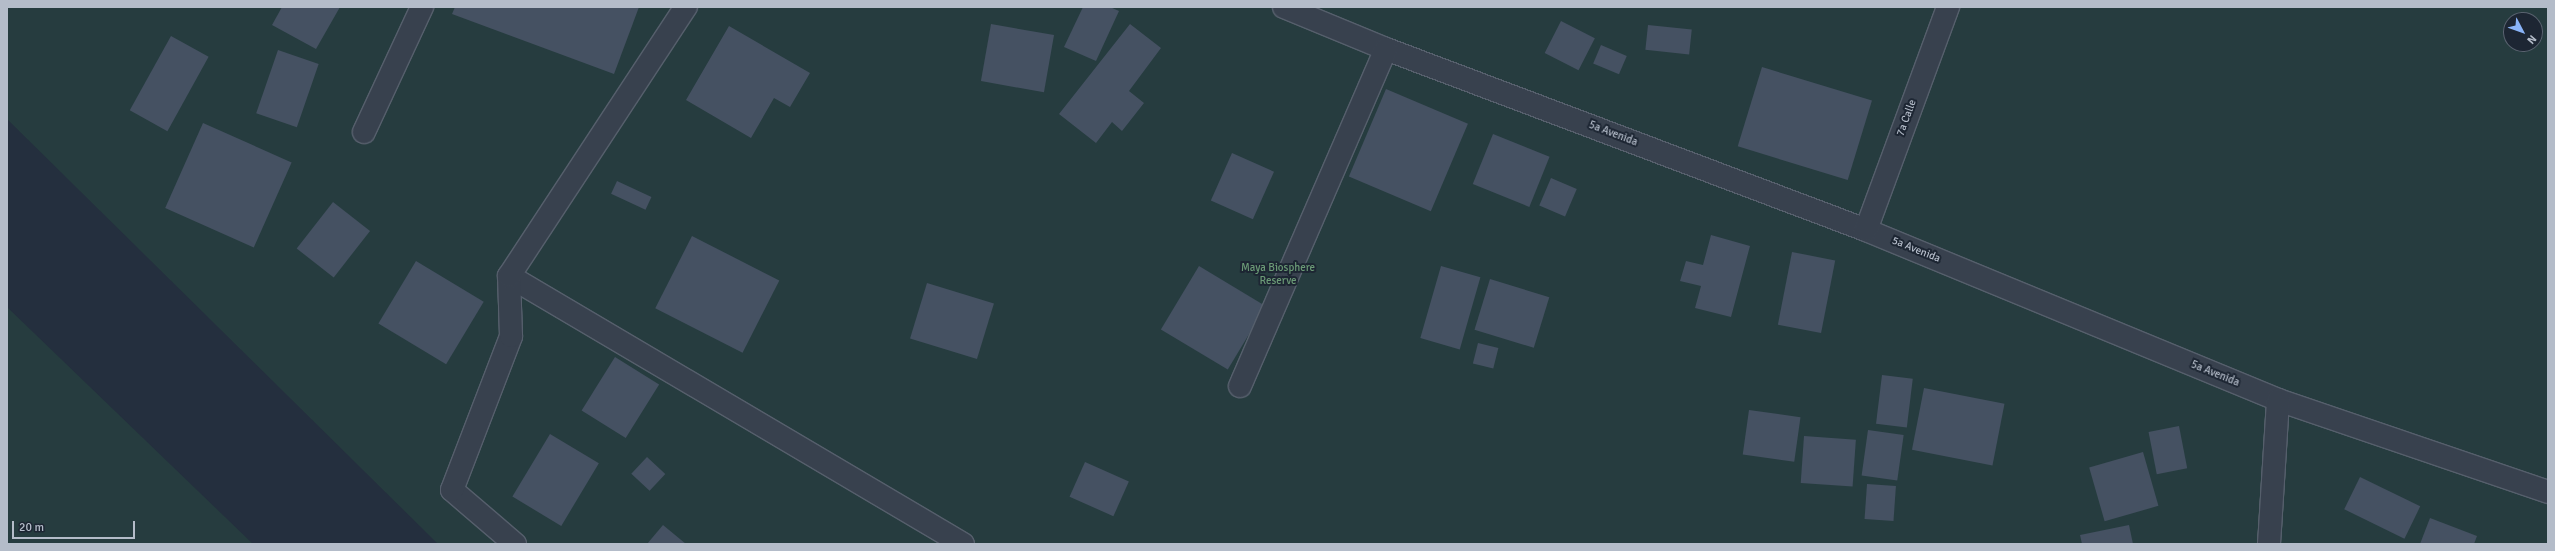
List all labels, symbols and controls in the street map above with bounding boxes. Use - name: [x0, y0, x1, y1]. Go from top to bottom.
- north arrow: [2503, 12, 2543, 52]
- text: N: [2524, 32, 2539, 47]
- street label: 7a Calle: [1894, 98, 1920, 138]
- street label: 5a Avenida: [1587, 119, 1639, 149]
- street label: 5a Avenida: [1890, 234, 1942, 266]
- park label: Maya Biosphere Reserve: [1241, 262, 1315, 288]
- street label: 5a Avenida: [2189, 358, 2241, 390]
- scale bar: [14, 513, 137, 539]
- text: 20 m: [19, 520, 44, 535]

